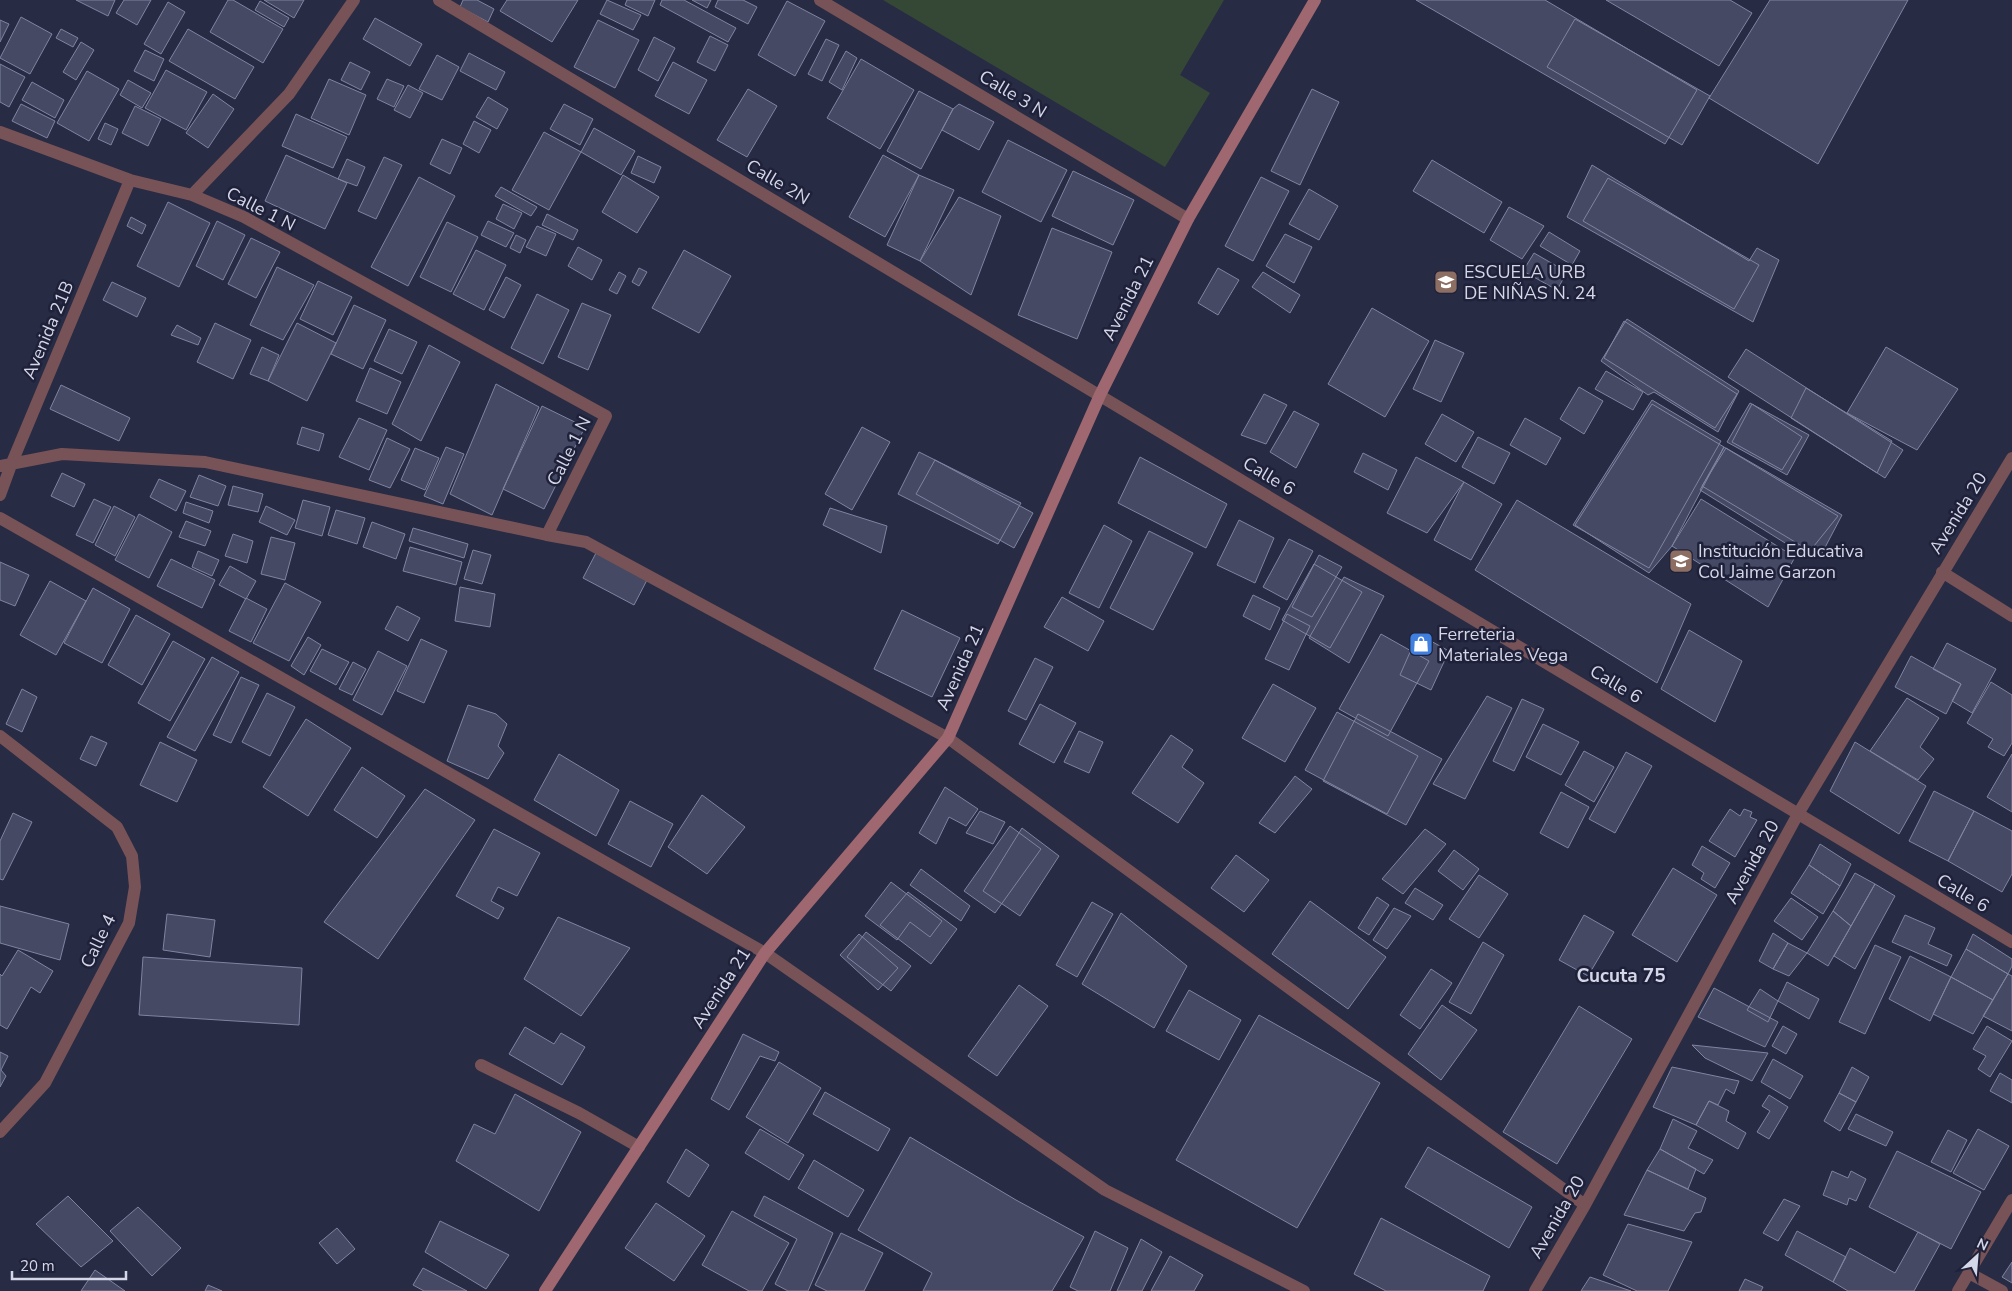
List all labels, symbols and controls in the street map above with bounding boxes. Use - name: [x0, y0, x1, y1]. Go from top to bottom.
- street label: Calle 3 N: [975, 64, 1051, 124]
- street label: Calle 2N: [742, 154, 814, 210]
- street label: Calle 1 N: [222, 181, 300, 237]
- street label: Avenida 21: [1096, 252, 1160, 344]
- place label: ESCUELA URB DE NIÑAS N. 24: [1464, 260, 1596, 305]
- school or university icon: ESCUELA URB DE NIÑAS N. 24: [1433, 269, 1459, 295]
- street label: Avenida 21B: [17, 277, 79, 383]
- street label: Calle 1 N: [541, 412, 597, 490]
- street label: Calle 6: [1238, 451, 1300, 501]
- street label: Avenida 20: [1923, 468, 1993, 558]
- place label: Institución Educativa Col Jaime Garzon: [1698, 539, 1864, 584]
- school or university icon: Institución Educativa Col Jaime Garzon: [1668, 548, 1694, 574]
- street label: Avenida 21: [930, 620, 990, 714]
- place label: Ferreteria Materiales Vega: [1438, 622, 1568, 667]
- shop icon: Ferreteria Materiales Vega: [1408, 631, 1434, 657]
- street label: Calle 6: [1585, 659, 1647, 709]
- street label: Avenida 20: [1719, 816, 1785, 908]
- street label: Calle 6: [1932, 868, 1994, 918]
- street label: Calle 4: [75, 910, 121, 972]
- street label: Avenida 21: [686, 943, 756, 1033]
- district label: Cucuta 75: [1576, 963, 1666, 989]
- street label: Avenida 20: [1524, 1171, 1590, 1263]
- north arrow: [1952, 1231, 2002, 1281]
- text: N: [1974, 1234, 1991, 1256]
- scale bar: [12, 1248, 126, 1280]
- text: 20 m: [20, 1256, 55, 1276]

